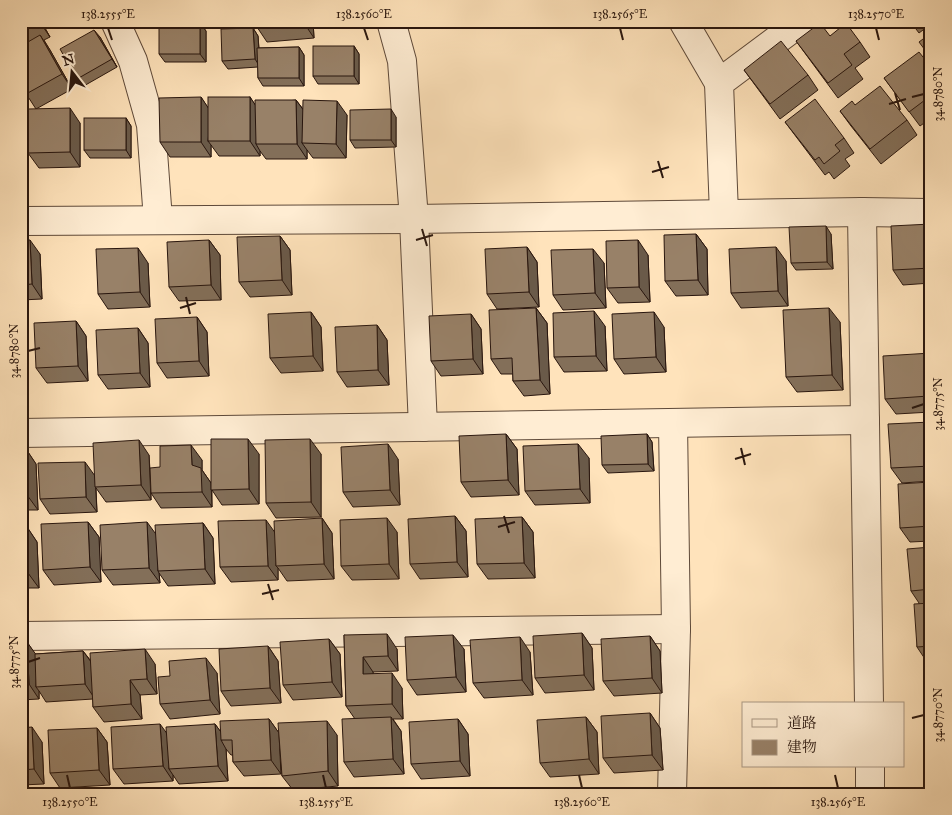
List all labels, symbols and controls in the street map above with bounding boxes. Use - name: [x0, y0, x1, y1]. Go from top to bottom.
- text: 138.2555°E: [81, 7, 135, 21]
- text: 138.2560°E: [336, 7, 392, 21]
- text: 138.2565°E: [593, 7, 648, 21]
- text: 138.2570°E: [848, 7, 904, 21]
- north arrow: [48, 48, 98, 98]
- text: N: [61, 50, 77, 70]
- text: 34.8780°N: [931, 67, 945, 121]
- text: 34.8780°N: [7, 324, 21, 378]
- text: 34.8775°N: [931, 377, 945, 431]
- text: 34.8775°N: [7, 635, 21, 689]
- text: 34.8770°N: [931, 688, 945, 742]
- legend: [742, 702, 904, 768]
- text: 道路: [787, 714, 817, 732]
- text: 建物: [787, 738, 817, 756]
- text: 138.2550°E: [42, 795, 98, 809]
- text: 138.2555°E: [299, 795, 353, 809]
- text: 138.2560°E: [554, 795, 610, 809]
- text: 138.2565°E: [811, 795, 866, 809]

